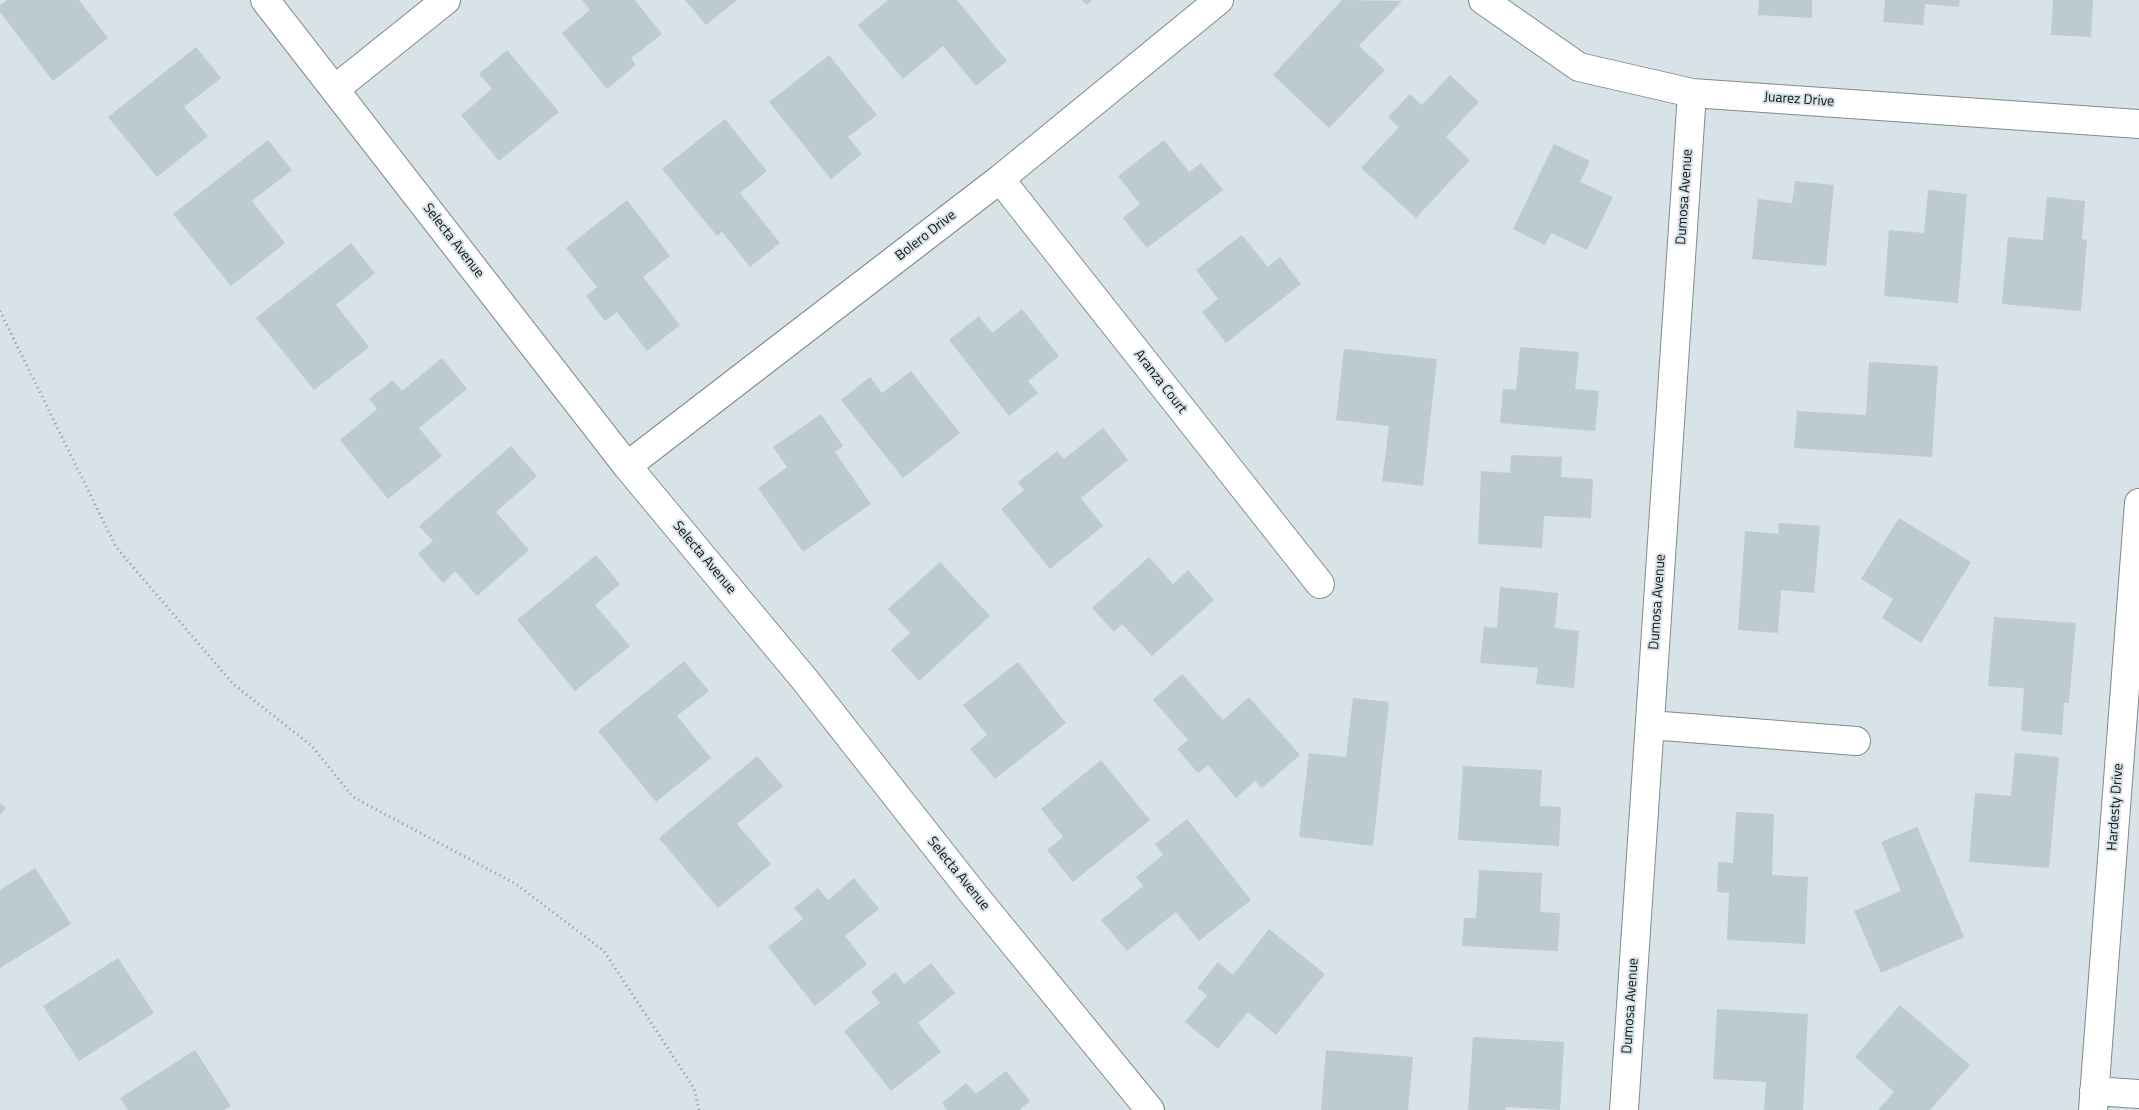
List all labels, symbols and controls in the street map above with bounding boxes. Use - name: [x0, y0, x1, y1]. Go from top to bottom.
- street label: Juarez Drive: [1763, 89, 1835, 111]
- street label: Dumosa Avenue: [1673, 149, 1697, 245]
- street label: Selecta Avenue: [419, 200, 487, 282]
- street label: Bolero Drive: [892, 207, 960, 265]
- street label: Aranza Court: [1130, 347, 1190, 417]
- street label: Selecta Avenue: [669, 518, 739, 598]
- street label: Dumosa Avenue: [1646, 554, 1670, 650]
- street label: Hardesty Drive: [2105, 763, 2127, 851]
- street label: Selecta Avenue: [923, 834, 993, 914]
- street label: Dumosa Avenue: [1619, 958, 1643, 1054]

